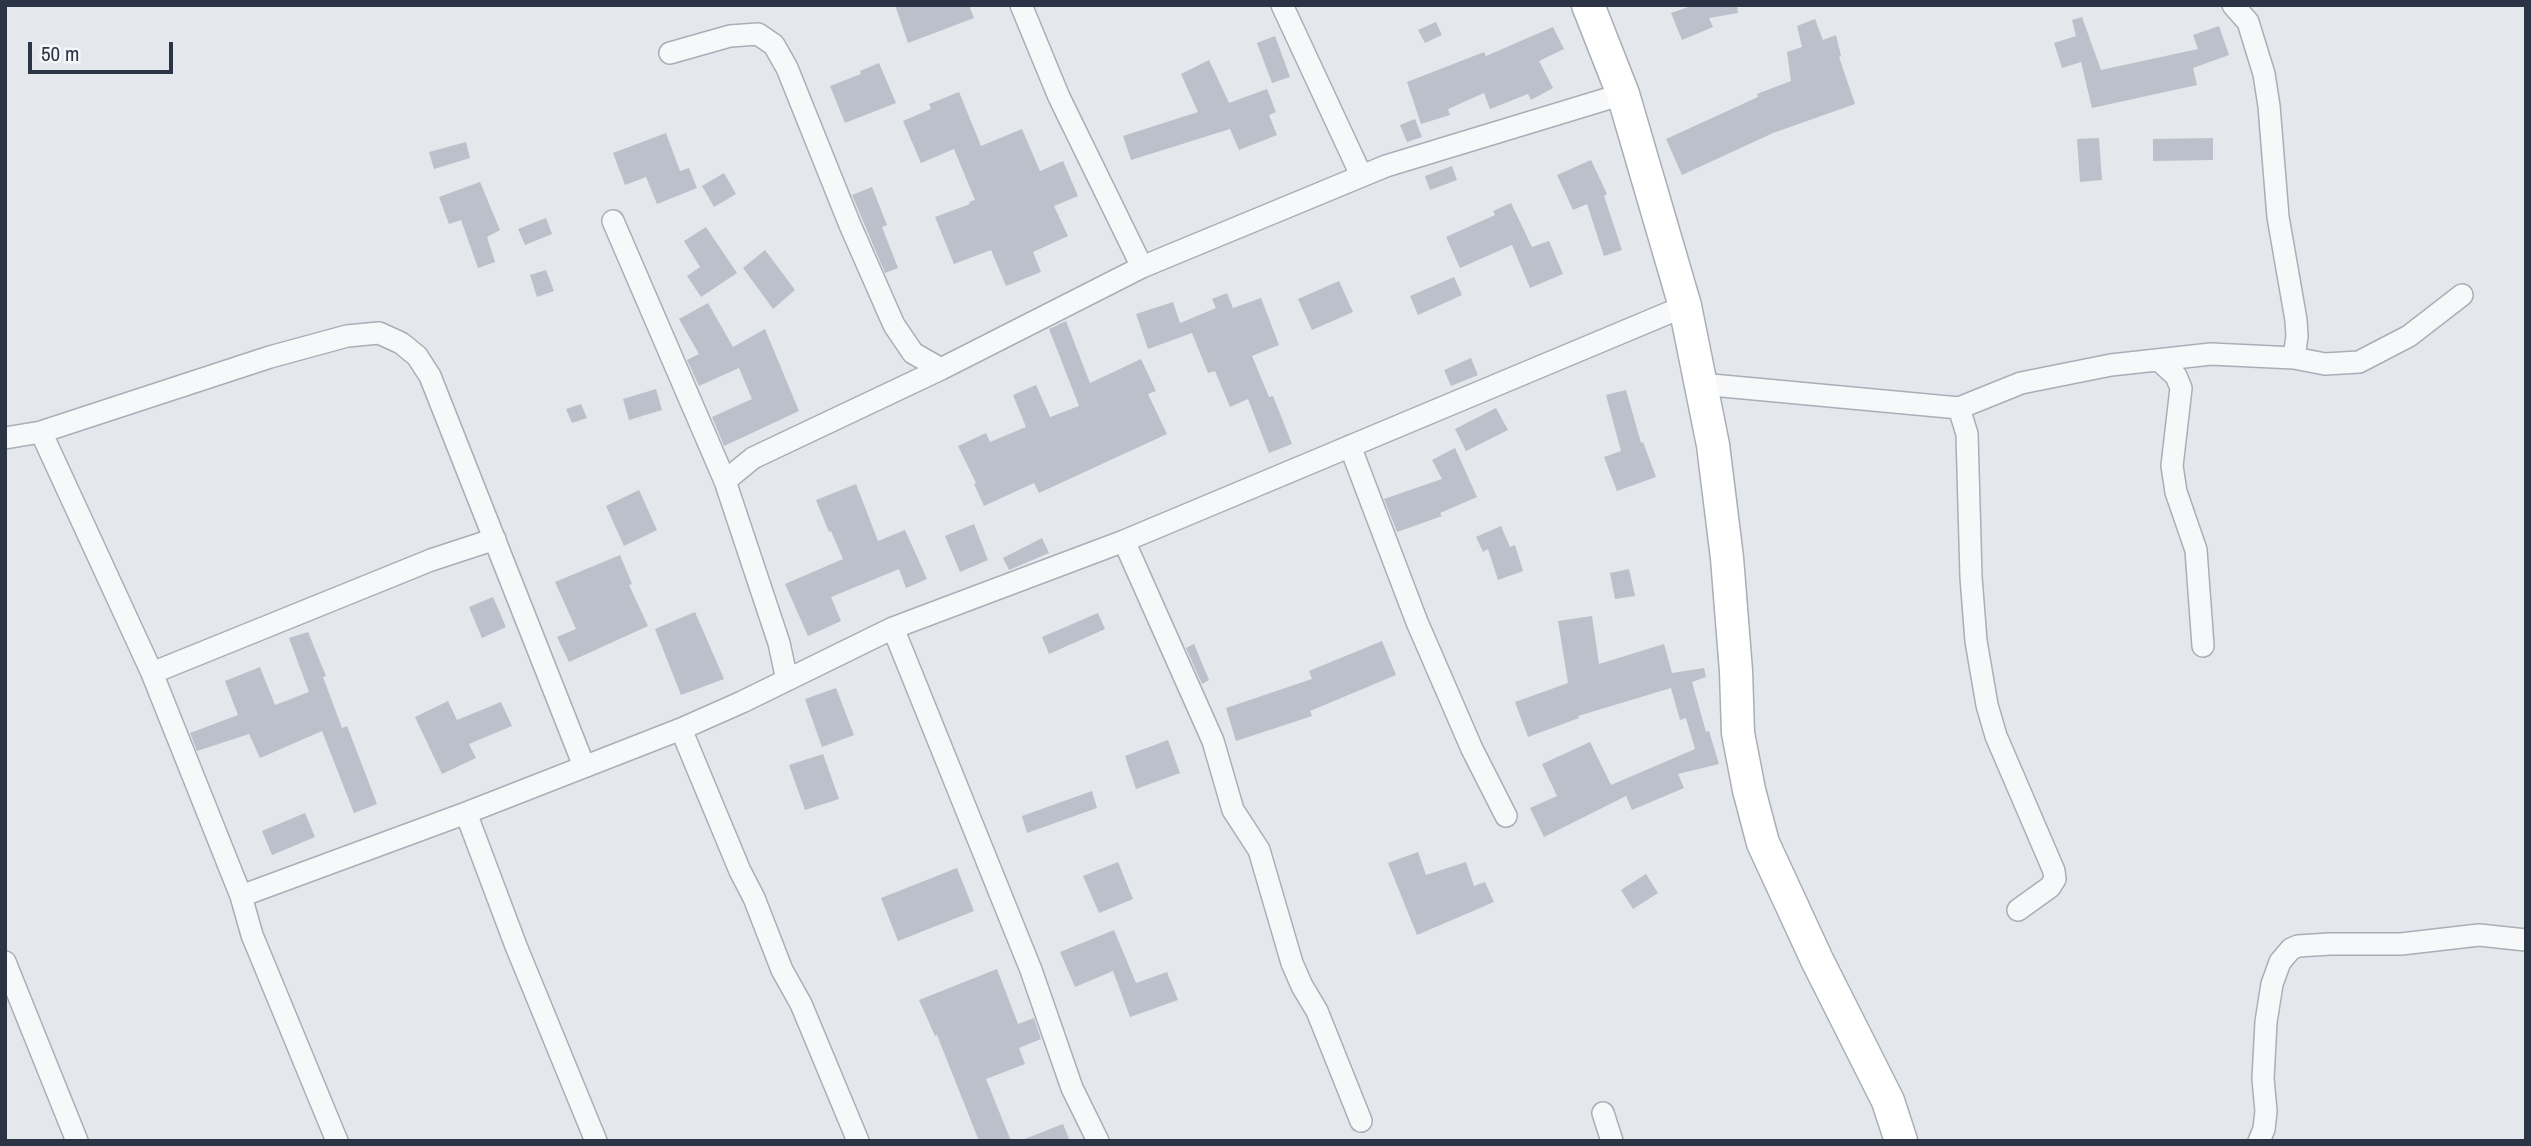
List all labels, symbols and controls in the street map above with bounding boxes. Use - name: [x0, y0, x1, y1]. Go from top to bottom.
- scale bar: [32, 28, 177, 72]
- text: 50 m: [41, 39, 79, 68]

